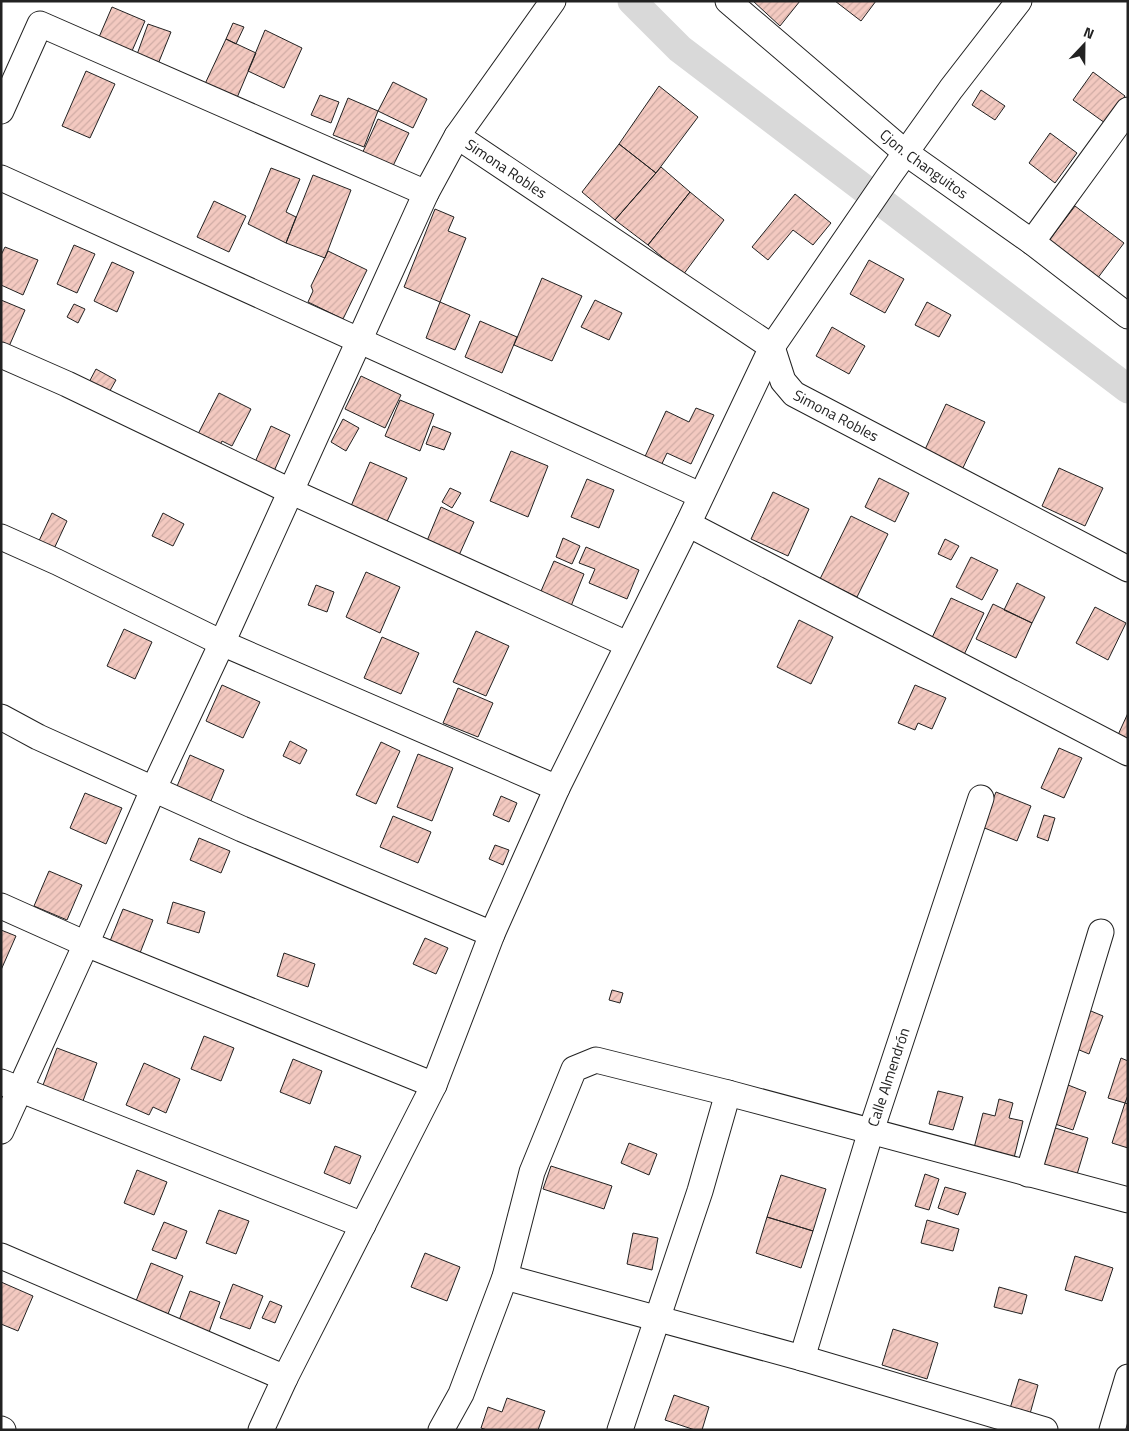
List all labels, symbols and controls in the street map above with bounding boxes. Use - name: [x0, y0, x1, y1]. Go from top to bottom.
- north arrow: [1059, 20, 1109, 70]
- text: N: [1081, 21, 1097, 44]
- street label: Cjon. Changuitos: [875, 123, 973, 204]
- street label: Simona Robles: [461, 133, 552, 204]
- street label: Simona Robles: [789, 383, 883, 447]
- street label: Calle Almendrón: [861, 1024, 915, 1130]

